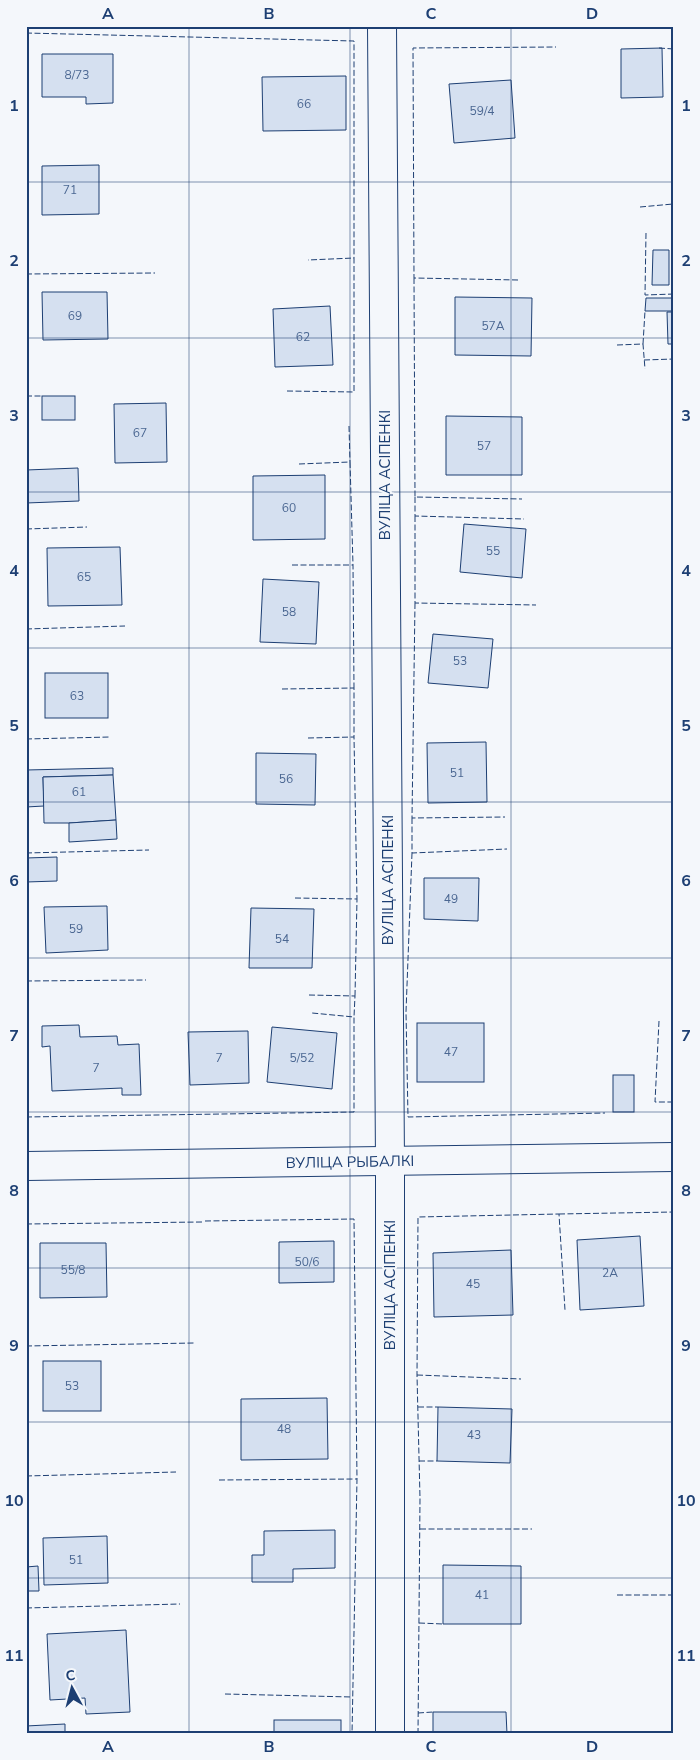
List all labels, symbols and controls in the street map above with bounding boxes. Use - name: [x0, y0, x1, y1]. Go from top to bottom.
- text: A: [102, 3, 114, 25]
- text: B: [263, 3, 275, 25]
- text: C: [426, 3, 437, 25]
- text: D: [586, 3, 598, 25]
- house number: 8/73: [65, 67, 90, 83]
- text: 1: [9, 95, 19, 117]
- text: 1: [681, 95, 691, 117]
- house number: 66: [297, 96, 311, 112]
- house number: 59/4: [470, 103, 495, 119]
- house number: 71: [63, 182, 77, 198]
- text: 2: [9, 250, 19, 272]
- text: 2: [681, 250, 691, 272]
- house number: 69: [68, 308, 82, 324]
- house number: 57А: [481, 318, 505, 334]
- house number: 62: [296, 329, 310, 345]
- text: 3: [9, 405, 19, 427]
- text: 3: [681, 405, 691, 427]
- street label: ВУЛІЦА АСІПЕНКІ: [375, 410, 395, 540]
- house number: 67: [133, 425, 147, 441]
- house number: 57: [477, 438, 491, 454]
- house number: 60: [282, 500, 296, 516]
- house number: 55: [486, 543, 500, 559]
- text: 4: [9, 560, 19, 582]
- text: 4: [681, 560, 691, 582]
- house number: 65: [77, 569, 91, 585]
- house number: 58: [282, 604, 296, 620]
- house number: 53: [453, 653, 467, 669]
- house number: 63: [70, 688, 84, 704]
- text: 5: [9, 715, 19, 737]
- text: 5: [681, 715, 691, 737]
- house number: 51: [450, 765, 464, 781]
- house number: 56: [279, 771, 293, 787]
- house number: 61: [72, 784, 86, 800]
- street label: ВУЛІЦА АСІПЕНКІ: [378, 815, 398, 945]
- text: 6: [9, 870, 19, 892]
- text: 6: [681, 870, 691, 892]
- house number: 49: [444, 891, 458, 907]
- house number: 59: [69, 921, 83, 937]
- house number: 54: [275, 931, 289, 947]
- text: 7: [9, 1025, 19, 1047]
- text: 7: [681, 1025, 691, 1047]
- house number: 47: [444, 1044, 458, 1060]
- house number: 7: [215, 1050, 223, 1066]
- house number: 5/52: [290, 1050, 315, 1066]
- house number: 7: [92, 1060, 100, 1076]
- street label: ВУЛІЦА РЫБАЛКІ: [286, 1151, 414, 1173]
- text: 8: [9, 1180, 19, 1202]
- text: 8: [681, 1180, 691, 1202]
- street label: ВУЛІЦА АСІПЕНКІ: [380, 1220, 400, 1350]
- house number: 50/6: [295, 1254, 320, 1270]
- house number: 55/8: [61, 1262, 86, 1278]
- house number: 2А: [602, 1265, 618, 1281]
- house number: 45: [466, 1276, 480, 1292]
- text: 9: [9, 1335, 19, 1357]
- text: 9: [681, 1335, 691, 1357]
- house number: 53: [65, 1378, 79, 1394]
- house number: 48: [277, 1421, 291, 1437]
- house number: 43: [467, 1427, 481, 1443]
- text: 10: [4, 1490, 24, 1512]
- text: 10: [676, 1490, 696, 1512]
- house number: 51: [69, 1552, 83, 1568]
- house number: 41: [475, 1587, 489, 1603]
- text: 11: [4, 1645, 24, 1667]
- text: 11: [676, 1645, 696, 1667]
- north arrow: [48, 1662, 98, 1712]
- text: С: [65, 1666, 77, 1686]
- text: A: [102, 1736, 114, 1758]
- text: B: [263, 1736, 275, 1758]
- text: C: [426, 1736, 437, 1758]
- text: D: [586, 1736, 598, 1758]

